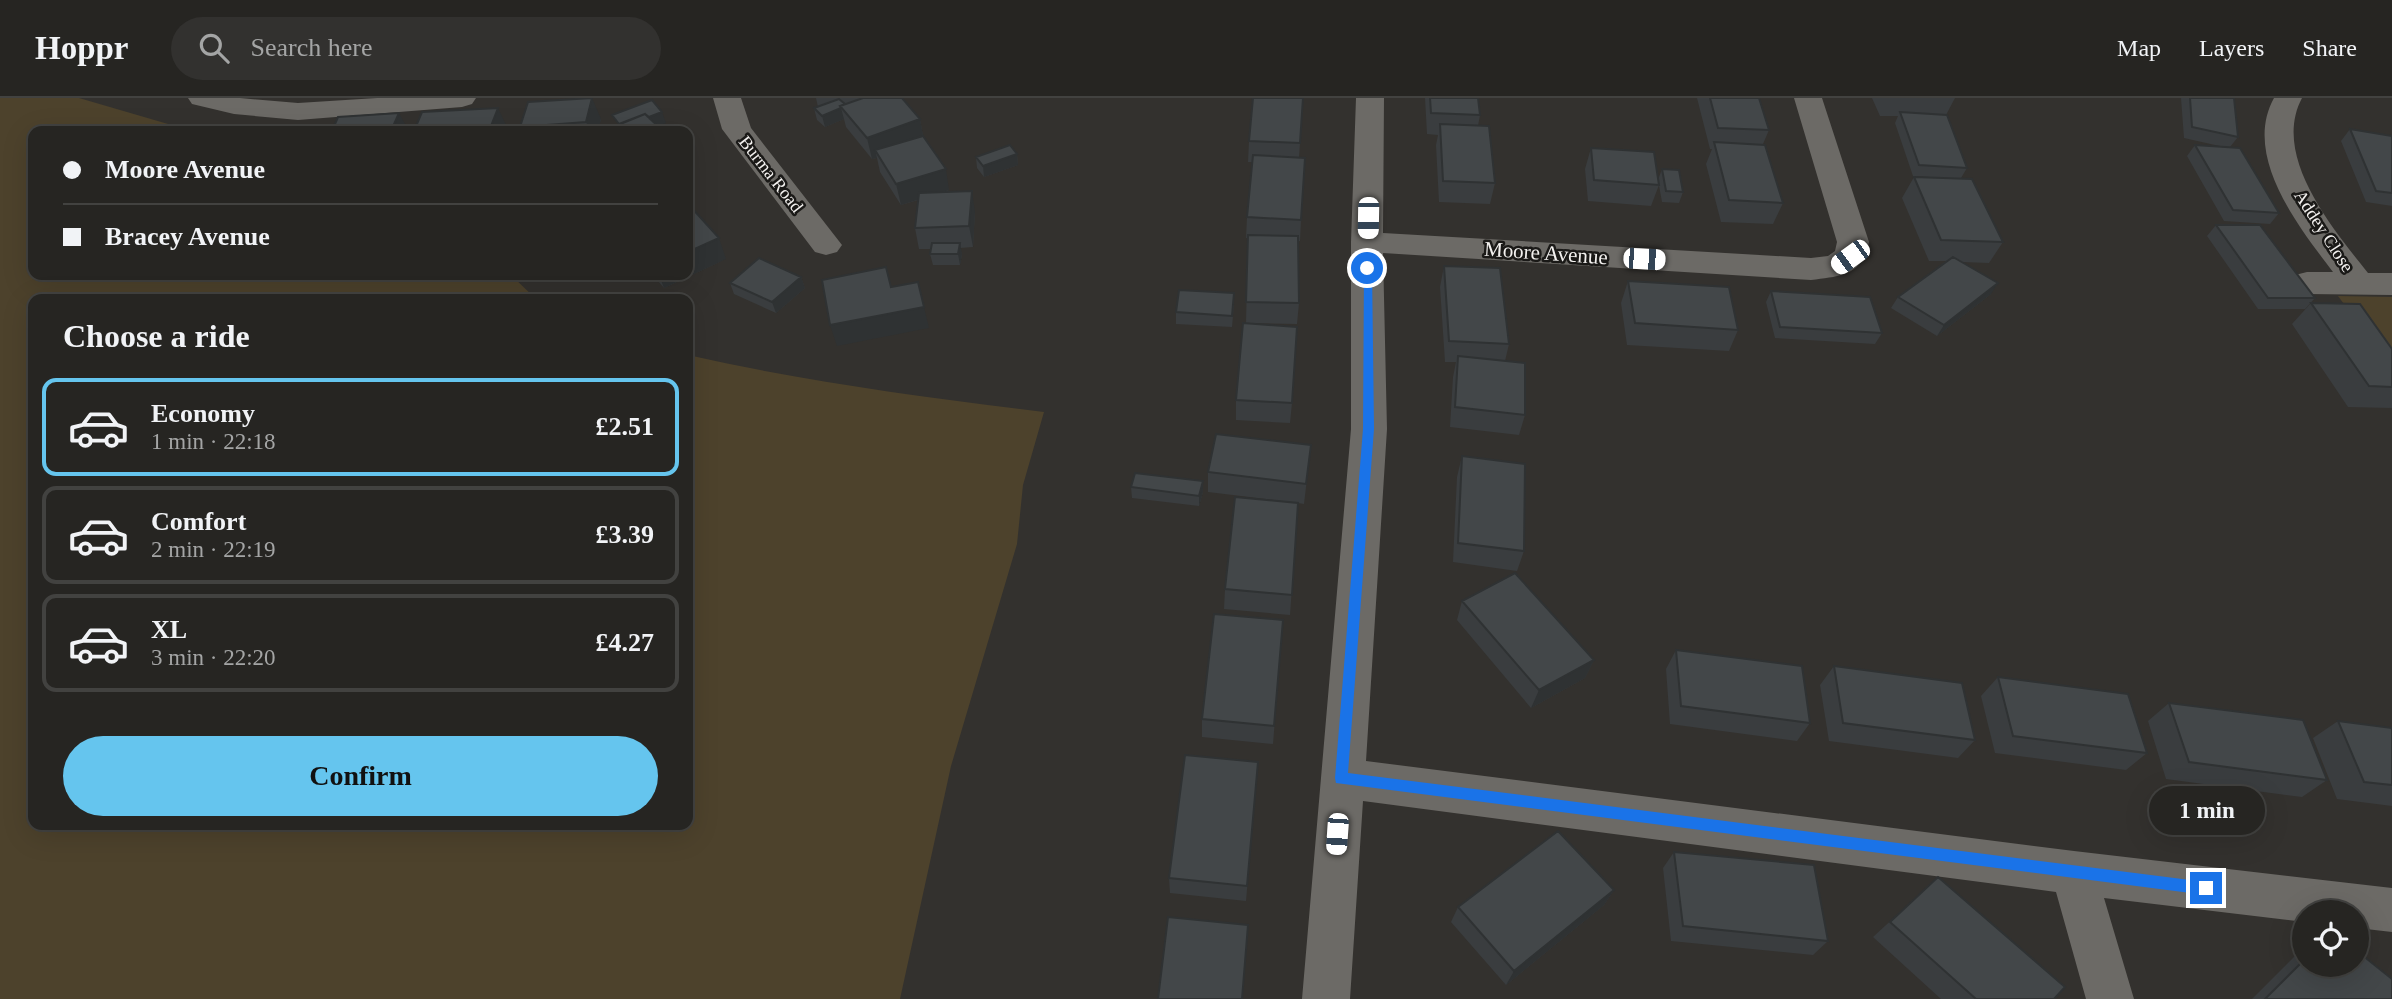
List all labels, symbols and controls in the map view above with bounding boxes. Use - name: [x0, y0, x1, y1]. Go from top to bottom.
- search box: [171, 17, 661, 80]
- icon: search: [195, 29, 233, 67]
- text: Hoppr: [35, 30, 129, 66]
- text: Search here: [251, 33, 373, 62]
- text: Map: [2117, 35, 2161, 61]
- text: Layers: [2199, 35, 2264, 61]
- text: Share: [2302, 35, 2357, 61]
- street label: Burma Road: [735, 132, 807, 216]
- text: Moore Avenue: [105, 155, 265, 184]
- street label: Addey Close: [2290, 186, 2358, 276]
- car: [1358, 197, 1379, 239]
- text: Bracey Avenue: [105, 222, 270, 251]
- car: [1827, 236, 1874, 278]
- street label: Moore Avenue: [1483, 237, 1609, 269]
- car: [1623, 247, 1666, 271]
- route start: [1351, 252, 1383, 284]
- text: Choose a ride: [63, 318, 250, 354]
- icon: car: [67, 396, 130, 459]
- text: Economy: [151, 399, 255, 428]
- text: £2.51: [596, 412, 654, 441]
- text: 1 min · 22:18: [151, 429, 276, 454]
- icon: car: [67, 504, 130, 567]
- text: Comfort: [151, 507, 246, 536]
- text: £3.39: [596, 520, 654, 549]
- text: 2 min · 22:19: [151, 537, 276, 562]
- icon: car: [67, 612, 130, 675]
- text: XL: [151, 615, 187, 644]
- text: £4.27: [596, 628, 654, 657]
- text: 3 min · 22:20: [151, 645, 276, 670]
- button: Confirm: [63, 736, 658, 816]
- callout: 1 min: [2148, 786, 2264, 836]
- text: 1 min: [2179, 798, 2235, 823]
- car: [1326, 812, 1349, 856]
- route end: [2190, 872, 2222, 904]
- map controls: [2292, 900, 2369, 977]
- button: locate: [2292, 900, 2369, 977]

